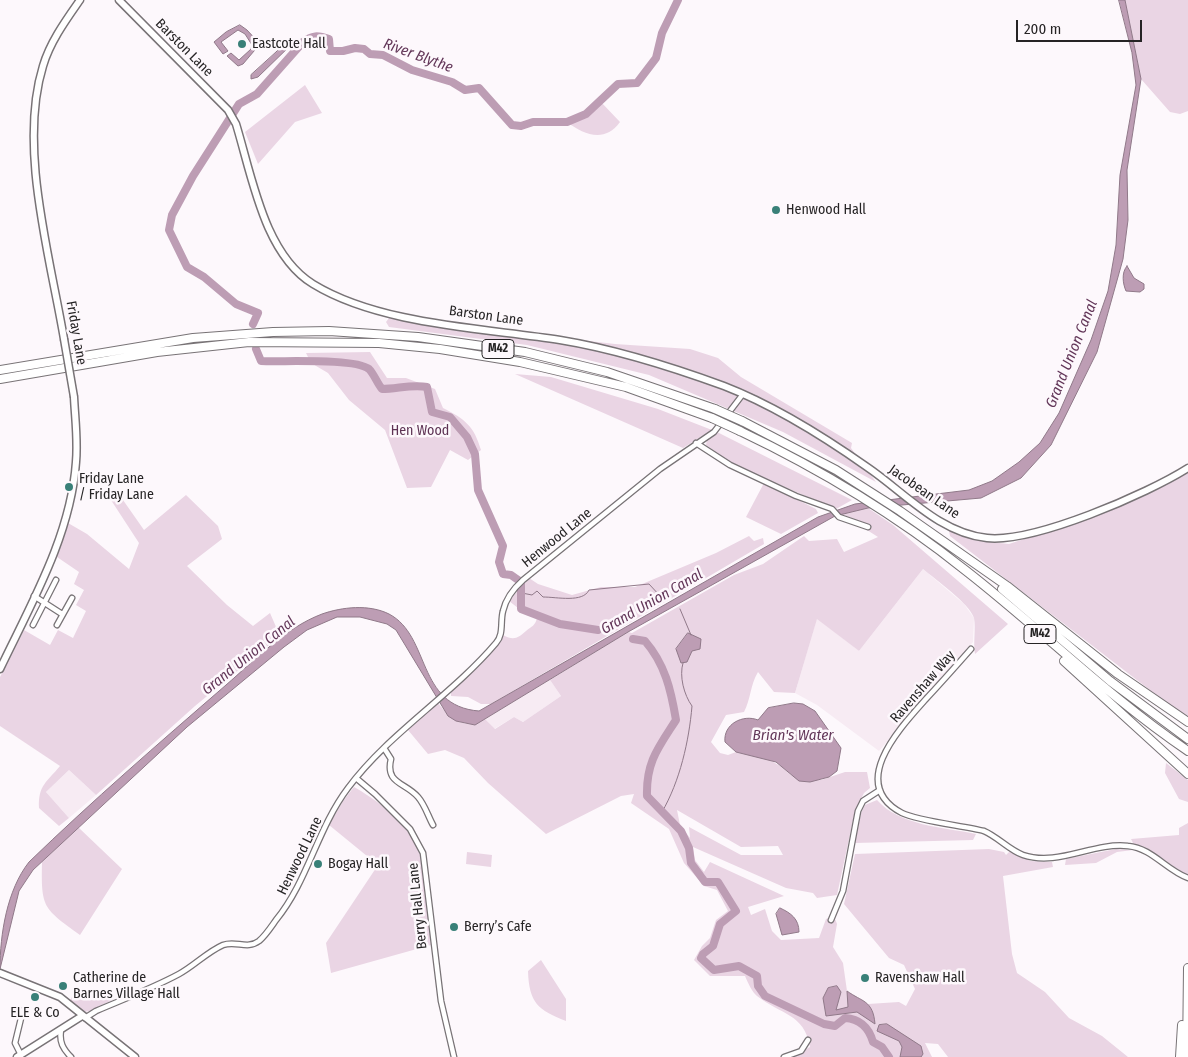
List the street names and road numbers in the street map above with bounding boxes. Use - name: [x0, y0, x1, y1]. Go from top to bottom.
- street label: Barston Lane: [152, 16, 216, 80]
- street label: Friday Lane: [62, 300, 90, 366]
- street label: Barston Lane: [448, 302, 524, 330]
- road number: M42: [482, 339, 514, 358]
- street label: Jacobean Lane: [885, 461, 963, 523]
- street label: Henwood Lane: [519, 505, 595, 571]
- road number: M42: [1024, 624, 1056, 644]
- street label: Ravenshaw Way: [887, 647, 959, 727]
- street label: Henwood Lane: [274, 814, 326, 898]
- street label: Berry Hall Lane: [405, 862, 431, 950]

